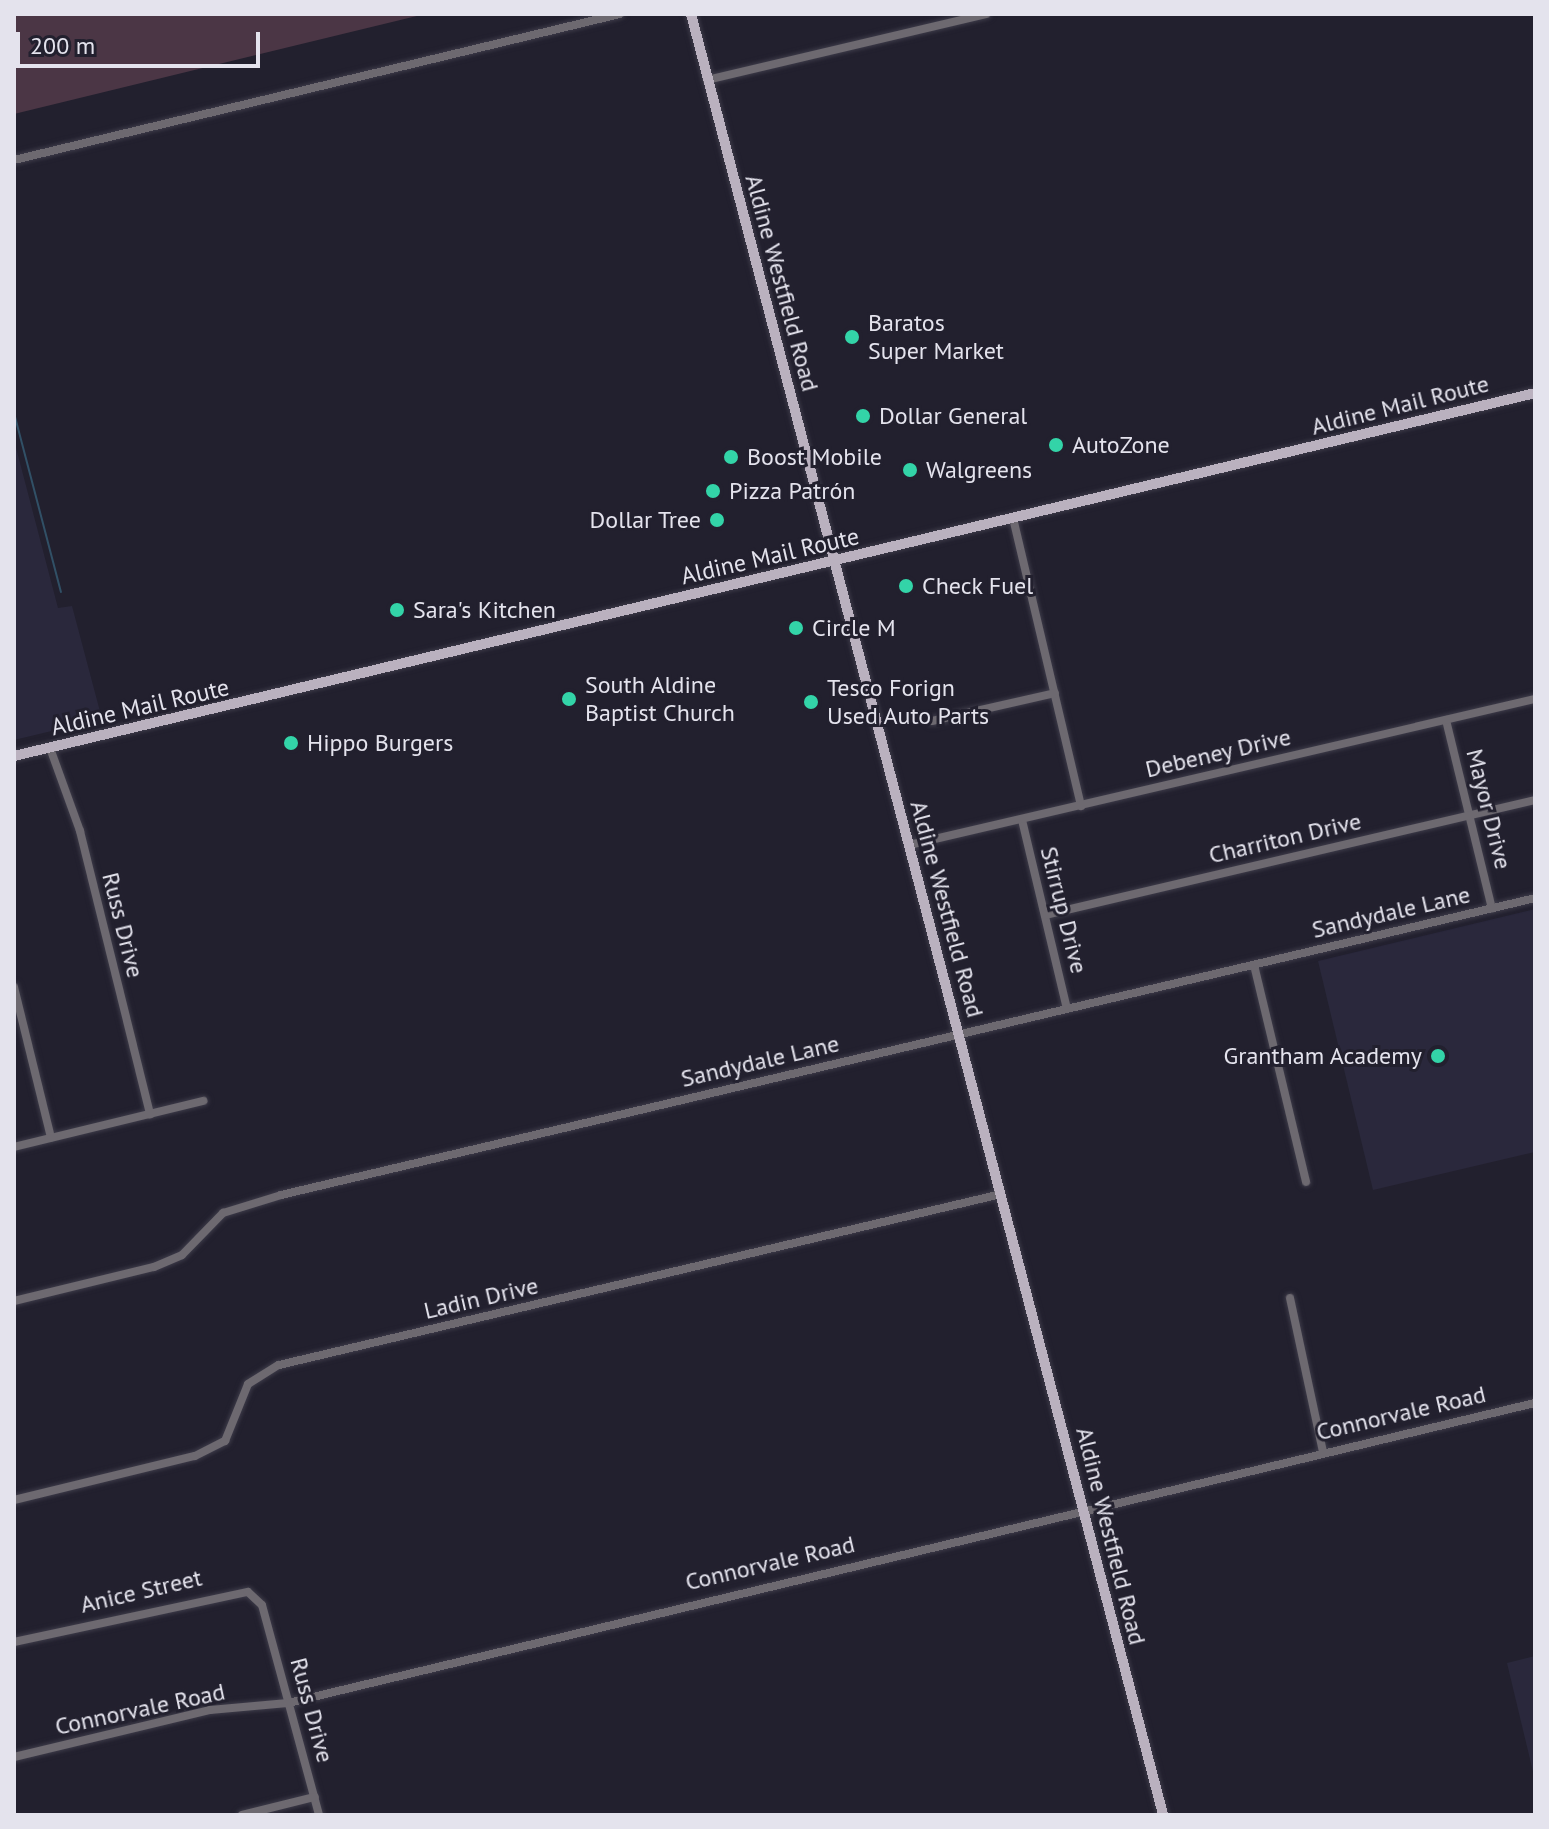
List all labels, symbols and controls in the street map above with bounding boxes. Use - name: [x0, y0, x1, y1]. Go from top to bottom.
- scale bar: [20, 16, 264, 66]
- text: 200 m: [30, 30, 95, 61]
- street label: Aldine Westfield Road: [739, 171, 825, 395]
- place label: Baratos Super Market: [868, 309, 1004, 365]
- marker: Baratos Super Market: [843, 328, 861, 346]
- street label: Aldine Mail Route: [1308, 369, 1492, 441]
- place label: Dollar General: [879, 402, 1027, 430]
- marker: Dollar General: [854, 407, 872, 425]
- place label: AutoZone: [1072, 431, 1170, 459]
- marker: AutoZone: [1047, 436, 1065, 454]
- place label: Boost Mobile: [747, 443, 882, 471]
- marker: Boost Mobile: [722, 448, 740, 466]
- place label: Walgreens: [926, 456, 1032, 484]
- marker: Walgreens: [901, 461, 919, 479]
- place label: Pizza Patrón: [729, 477, 855, 505]
- marker: Pizza Patrón: [704, 482, 722, 500]
- place label: Dollar Tree: [589, 506, 701, 534]
- marker: Dollar Tree: [708, 511, 726, 529]
- street label: Aldine Mail Route: [678, 522, 862, 590]
- place label: Check Fuel: [922, 572, 1034, 600]
- marker: Check Fuel: [897, 577, 915, 595]
- place label: Sara's Kitchen: [413, 596, 556, 624]
- marker: Sara's Kitchen: [388, 601, 406, 619]
- place label: Circle M: [812, 614, 896, 642]
- marker: Circle M: [787, 619, 805, 637]
- place label: South Aldine Baptist Church: [585, 671, 735, 727]
- street label: Aldine Mail Route: [48, 673, 232, 741]
- place label: Tesco Forign Used Auto Parts: [827, 674, 990, 730]
- marker: South Aldine Baptist Church: [560, 690, 578, 708]
- marker: Tesco Forign Used Auto Parts: [802, 693, 820, 711]
- street label: Debeney Drive: [1142, 722, 1294, 784]
- place label: Hippo Burgers: [307, 729, 453, 757]
- marker: Hippo Burgers: [282, 734, 300, 752]
- street label: Mayor Drive: [1460, 746, 1518, 872]
- street label: Aldine Westfield Road: [904, 797, 990, 1021]
- street label: Charriton Drive: [1206, 806, 1364, 870]
- street label: Stirrup Drive: [1034, 844, 1094, 976]
- street label: Russ Drive: [96, 869, 150, 981]
- street label: Sandydale Lane: [1309, 880, 1473, 944]
- street label: Sandydale Lane: [678, 1029, 842, 1093]
- place label: Grantham Academy: [1223, 1042, 1422, 1070]
- marker: Grantham Academy: [1429, 1047, 1447, 1065]
- street label: Ladin Drive: [421, 1271, 541, 1325]
- street label: Connorvale Road: [1314, 1380, 1488, 1446]
- street label: Aldine Westfield Road: [1070, 1424, 1152, 1648]
- street label: Connorvale Road: [683, 1530, 857, 1596]
- street label: Anice Street: [77, 1563, 205, 1619]
- street label: Russ Drive: [284, 1654, 340, 1766]
- street label: Connorvale Road: [52, 1677, 228, 1741]

